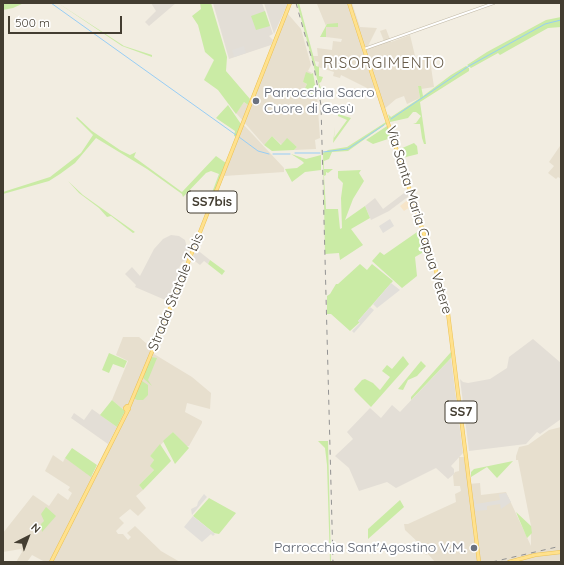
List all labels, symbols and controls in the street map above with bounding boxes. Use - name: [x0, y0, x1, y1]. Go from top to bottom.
- scale bar: [10, 8, 124, 34]
- text: 500 m: [15, 15, 50, 30]
- district label: RISORGIMENTO: [323, 54, 445, 72]
- place label: Parrocchia Sacro Cuore di Gesù: [264, 85, 375, 118]
- marker: Parrocchia Sacro Cuore di Gesù: [251, 96, 261, 106]
- street label: Via Santa Maria Capua Vetere: [382, 124, 456, 316]
- road number: SS7bis: [187, 191, 237, 213]
- street label: Strada Statale 7 bis: [145, 231, 207, 353]
- road number: SS7: [445, 401, 477, 423]
- north arrow: [8, 517, 48, 557]
- text: N: [28, 520, 44, 536]
- place label: Parrocchia Sant'Agostino V.M.: [274, 540, 466, 556]
- marker: Parrocchia Sant'Agostino V.M.: [469, 543, 479, 553]

